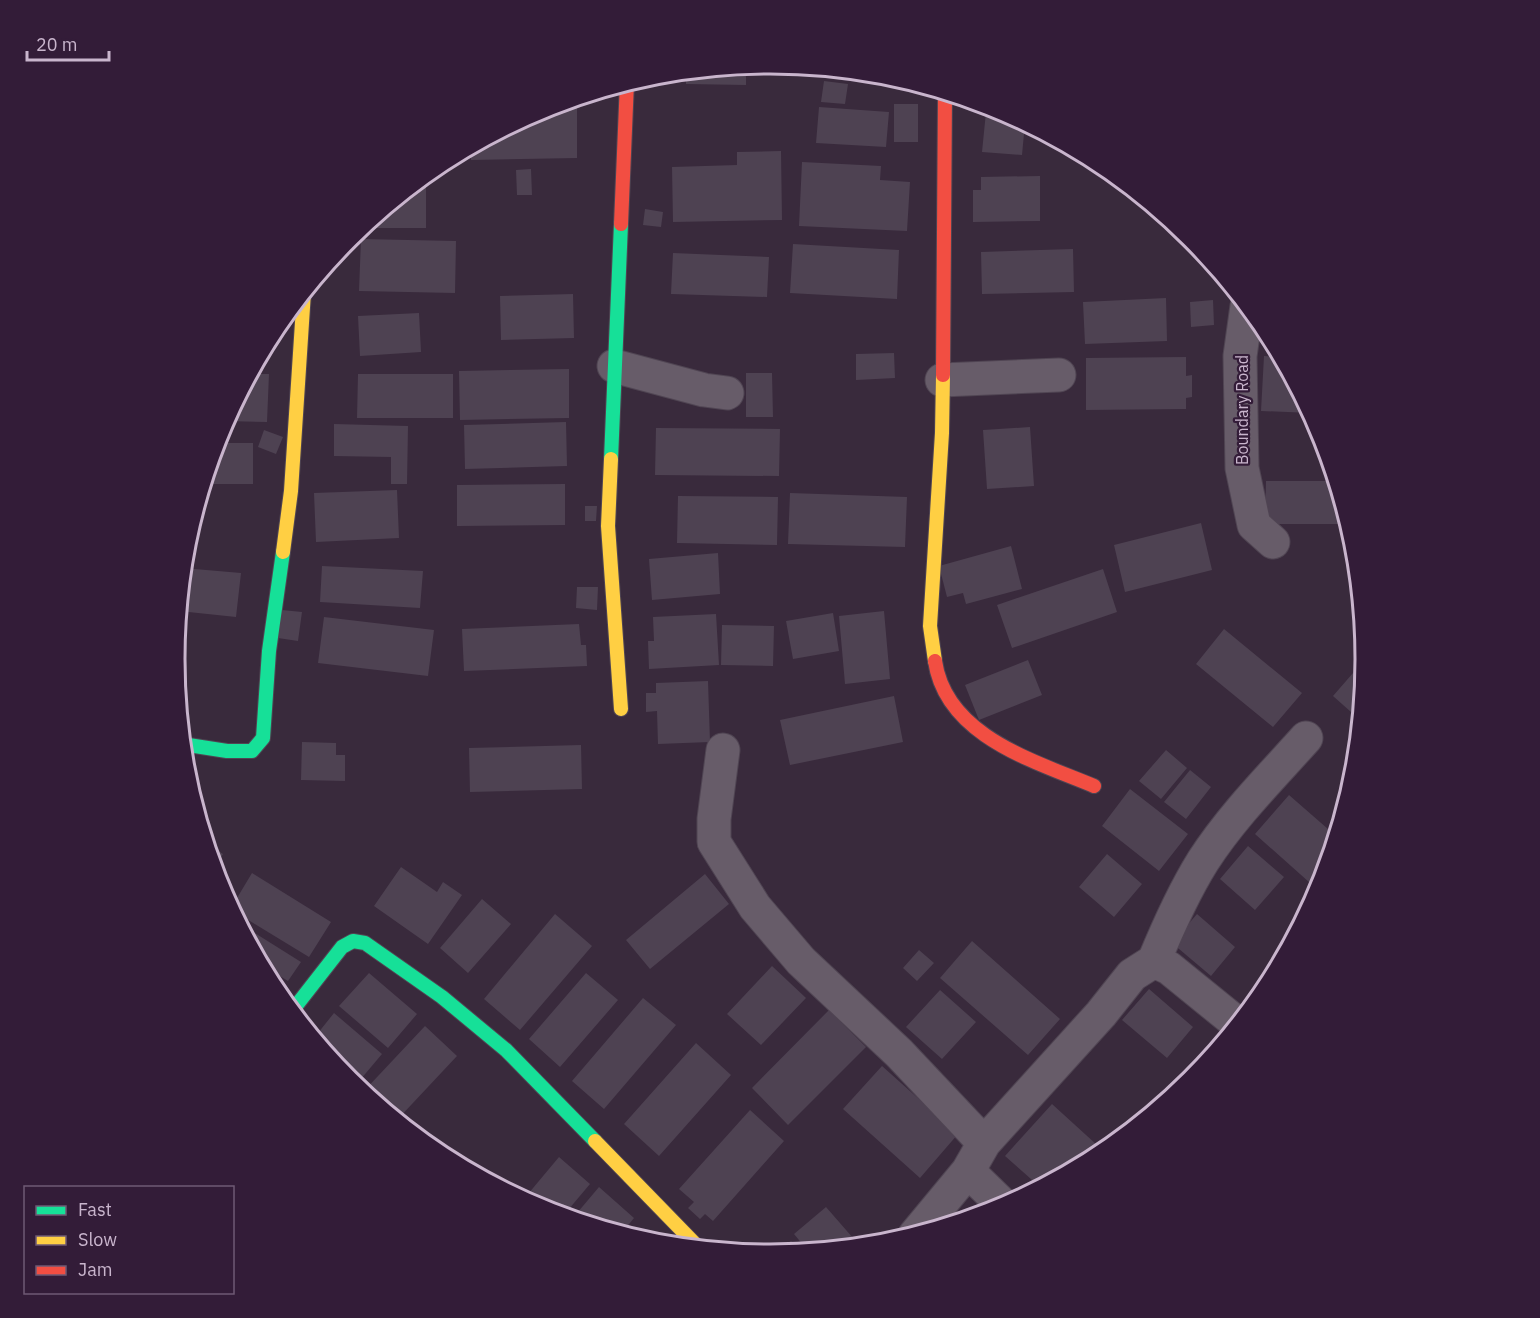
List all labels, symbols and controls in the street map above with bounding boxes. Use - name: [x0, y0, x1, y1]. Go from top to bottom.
- scale bar: [27, 24, 110, 62]
- text: 20 m: [36, 33, 78, 56]
- street label: Boundary Road: [1232, 355, 1252, 465]
- legend: [24, 1186, 234, 1294]
- text: Fast: [78, 1198, 112, 1221]
- text: Slow: [78, 1228, 117, 1251]
- text: Jam: [78, 1258, 113, 1281]

